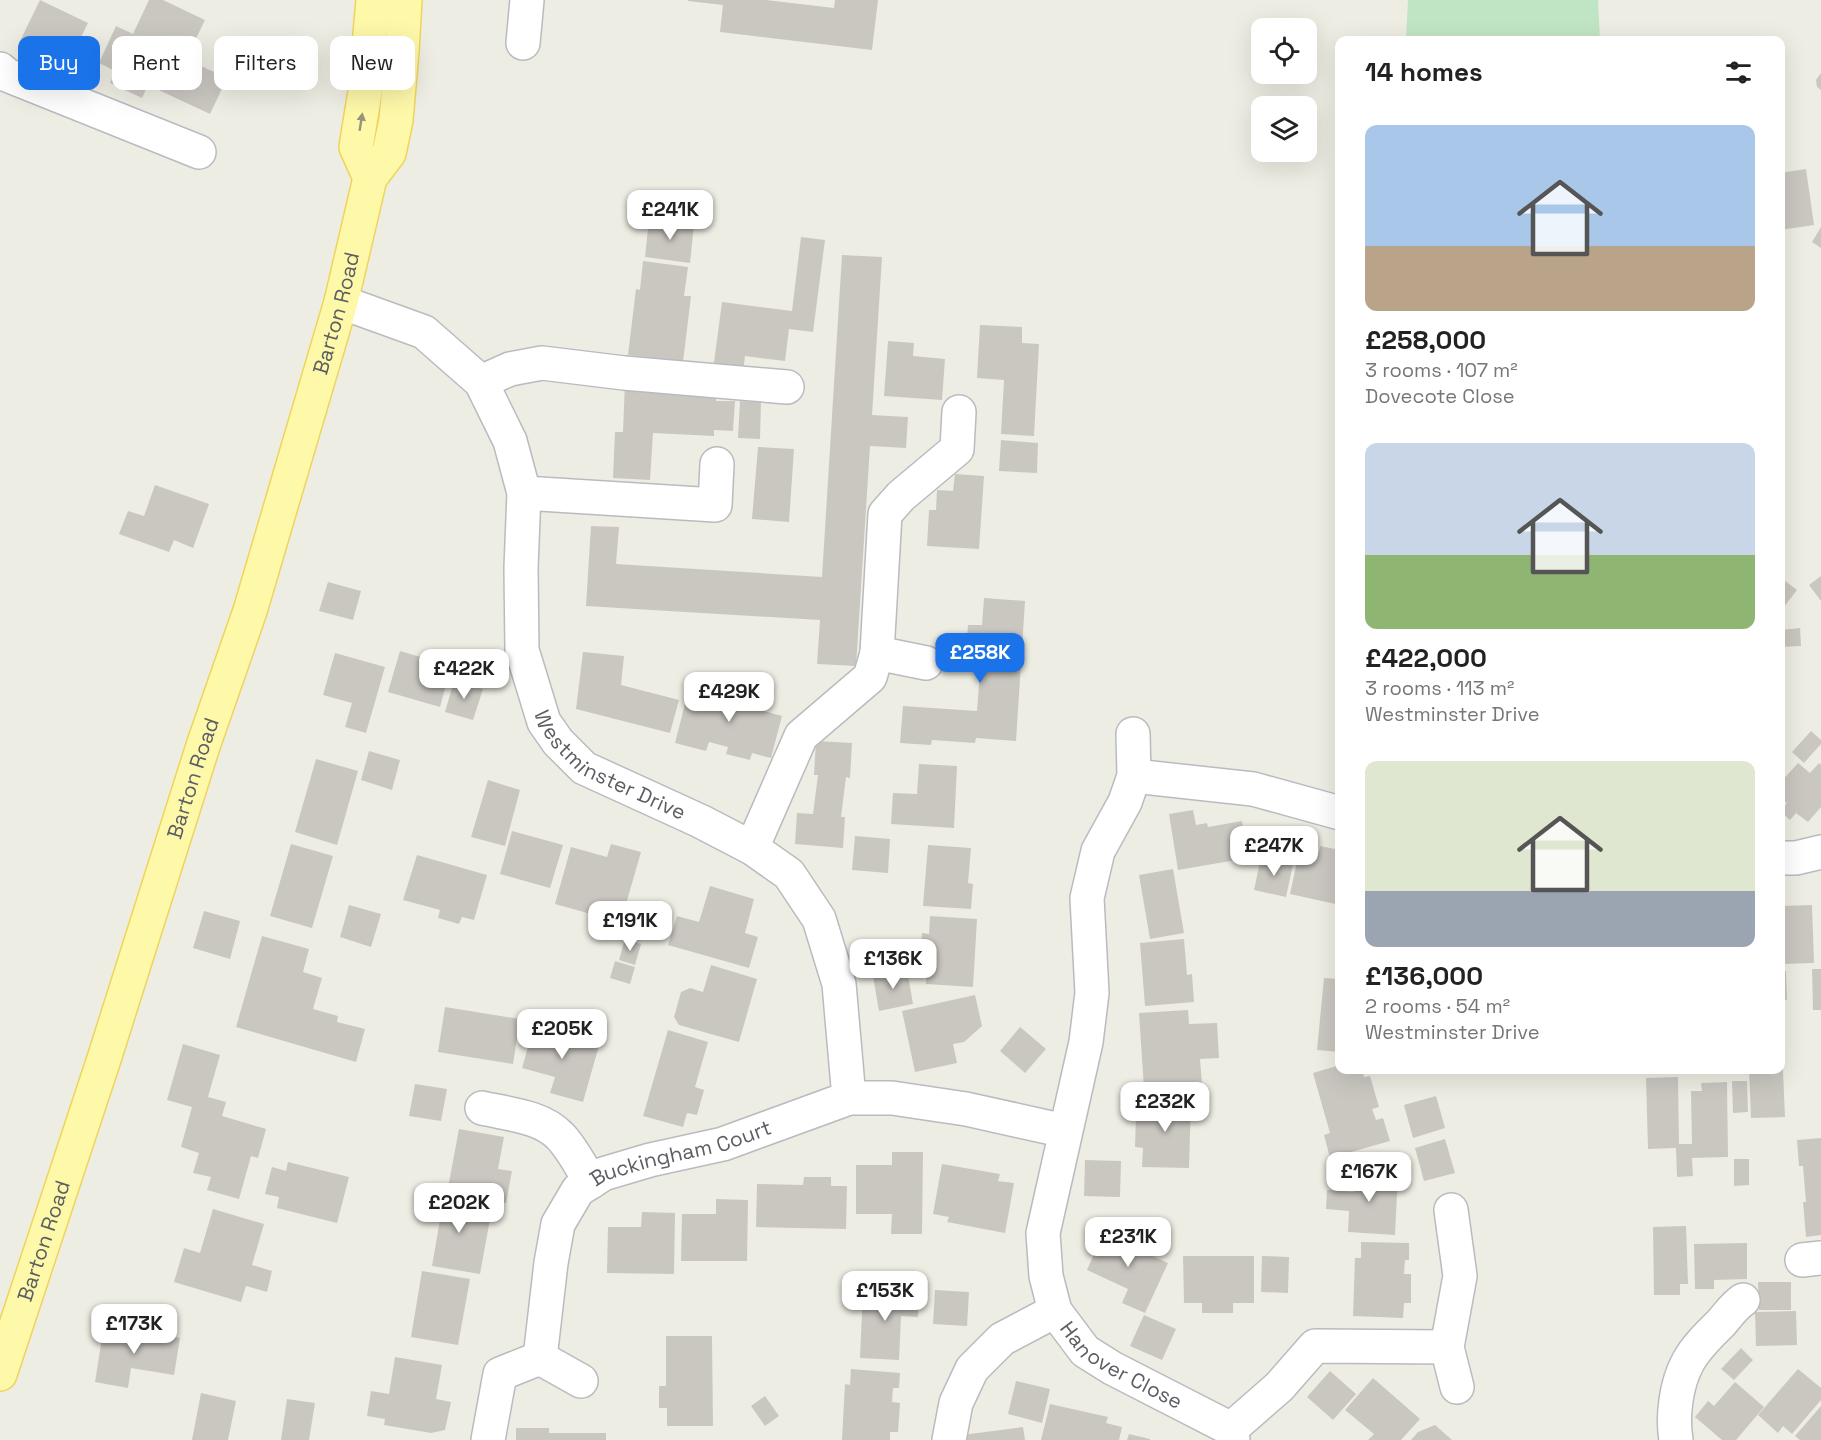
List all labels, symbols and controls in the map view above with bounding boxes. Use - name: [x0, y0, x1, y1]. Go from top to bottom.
- map controls: [1251, 18, 1317, 162]
- button: locate: [1251, 18, 1317, 84]
- chip: Buy: [18, 36, 100, 90]
- chip: Rent: [112, 36, 202, 90]
- chip: Filters: [214, 36, 318, 90]
- chip: New: [330, 36, 415, 90]
- text: 14 homes: [1365, 55, 1483, 89]
- icon: filters: [1722, 56, 1755, 89]
- button: layers: [1251, 96, 1317, 162]
- one-way arrow: [356, 113, 365, 132]
- icon: home: [1506, 164, 1614, 272]
- pin: £241K: [628, 190, 712, 241]
- text: £241K: [641, 196, 699, 222]
- street label: Barton Road: [306, 249, 365, 378]
- text: £258,000: [1365, 323, 1486, 357]
- text: 3 rooms · 107 m²: [1365, 357, 1518, 383]
- text: Dovecote Close: [1365, 383, 1515, 409]
- icon: home: [1506, 482, 1614, 590]
- pin: £258K: [938, 633, 1022, 684]
- text: £258K: [949, 639, 1011, 665]
- text: £422,000: [1365, 641, 1487, 675]
- pin: £422K: [422, 649, 506, 700]
- text: £422K: [433, 655, 495, 681]
- pin: £429K: [687, 672, 771, 723]
- text: 3 rooms · 113 m²: [1365, 675, 1514, 701]
- text: £429K: [698, 678, 760, 704]
- text: Westminster Drive: [1365, 701, 1540, 727]
- street label: Westminster Drive: [528, 707, 690, 826]
- street label: Barton Road: [160, 714, 225, 842]
- icon: home: [1506, 800, 1614, 908]
- pin: £247K: [1232, 826, 1316, 877]
- text: £247K: [1244, 832, 1304, 858]
- pin: £191K: [588, 901, 672, 952]
- text: £191K: [602, 907, 658, 933]
- pin: £136K: [851, 939, 935, 990]
- text: £136K: [864, 945, 922, 971]
- text: £136,000: [1365, 959, 1483, 993]
- text: 2 rooms · 54 m²: [1365, 993, 1510, 1019]
- pin: £205K: [520, 1009, 604, 1060]
- text: £205K: [531, 1015, 593, 1041]
- text: Westminster Drive: [1365, 1019, 1540, 1045]
- pin: £232K: [1123, 1082, 1207, 1133]
- text: £232K: [1134, 1088, 1196, 1114]
- street label: Buckingham Court: [584, 1114, 775, 1192]
- pin: £167K: [1327, 1152, 1411, 1203]
- text: £167K: [1340, 1158, 1398, 1184]
- street label: Barton Road: [11, 1177, 76, 1305]
- pin: £202K: [417, 1183, 501, 1234]
- text: £202K: [428, 1189, 490, 1215]
- pin: £231K: [1086, 1217, 1170, 1268]
- text: £231K: [1099, 1223, 1157, 1249]
- pin: £153K: [843, 1271, 927, 1322]
- text: £153K: [856, 1277, 914, 1303]
- pin: £173K: [92, 1304, 176, 1355]
- text: £173K: [105, 1310, 163, 1336]
- street label: Hanover Close: [1054, 1316, 1187, 1415]

